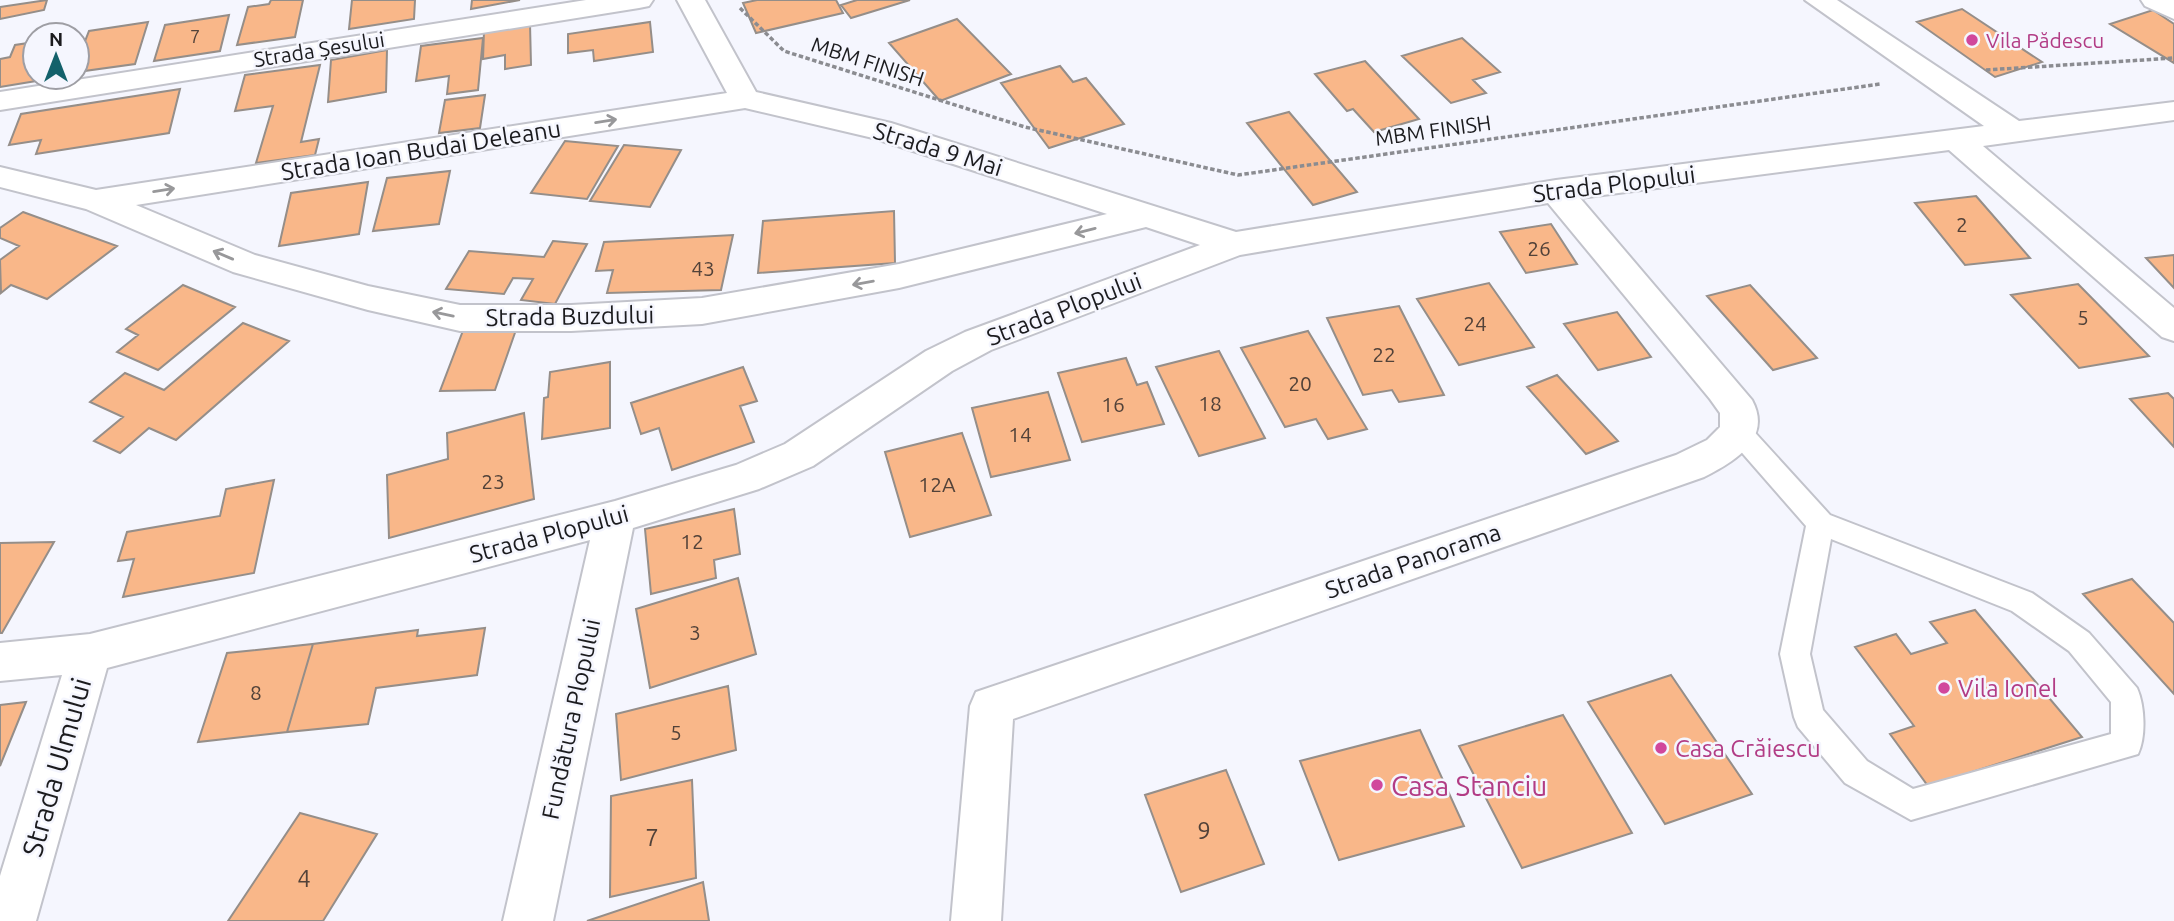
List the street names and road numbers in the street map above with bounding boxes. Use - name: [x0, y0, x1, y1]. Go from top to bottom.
- street label: Strada Șesului: [252, 27, 386, 71]
- street label: MBM FINISH: [809, 31, 927, 91]
- street label: MBM FINISH: [1373, 110, 1493, 150]
- street label: Strada Ioan Budai Deleanu: [279, 115, 563, 185]
- street label: Strada 9 Mai: [870, 117, 1006, 181]
- street label: Strada Plopului: [1531, 161, 1697, 207]
- street label: Strada Plopului: [983, 267, 1145, 351]
- street label: Strada Buzdului: [485, 301, 655, 331]
- street label: Strada Plopului: [467, 500, 631, 568]
- street label: Strada Panorama: [1322, 518, 1504, 604]
- street label: Fundătura Plopului: [537, 616, 605, 822]
- street label: Strada Ulmului: [16, 674, 96, 860]

